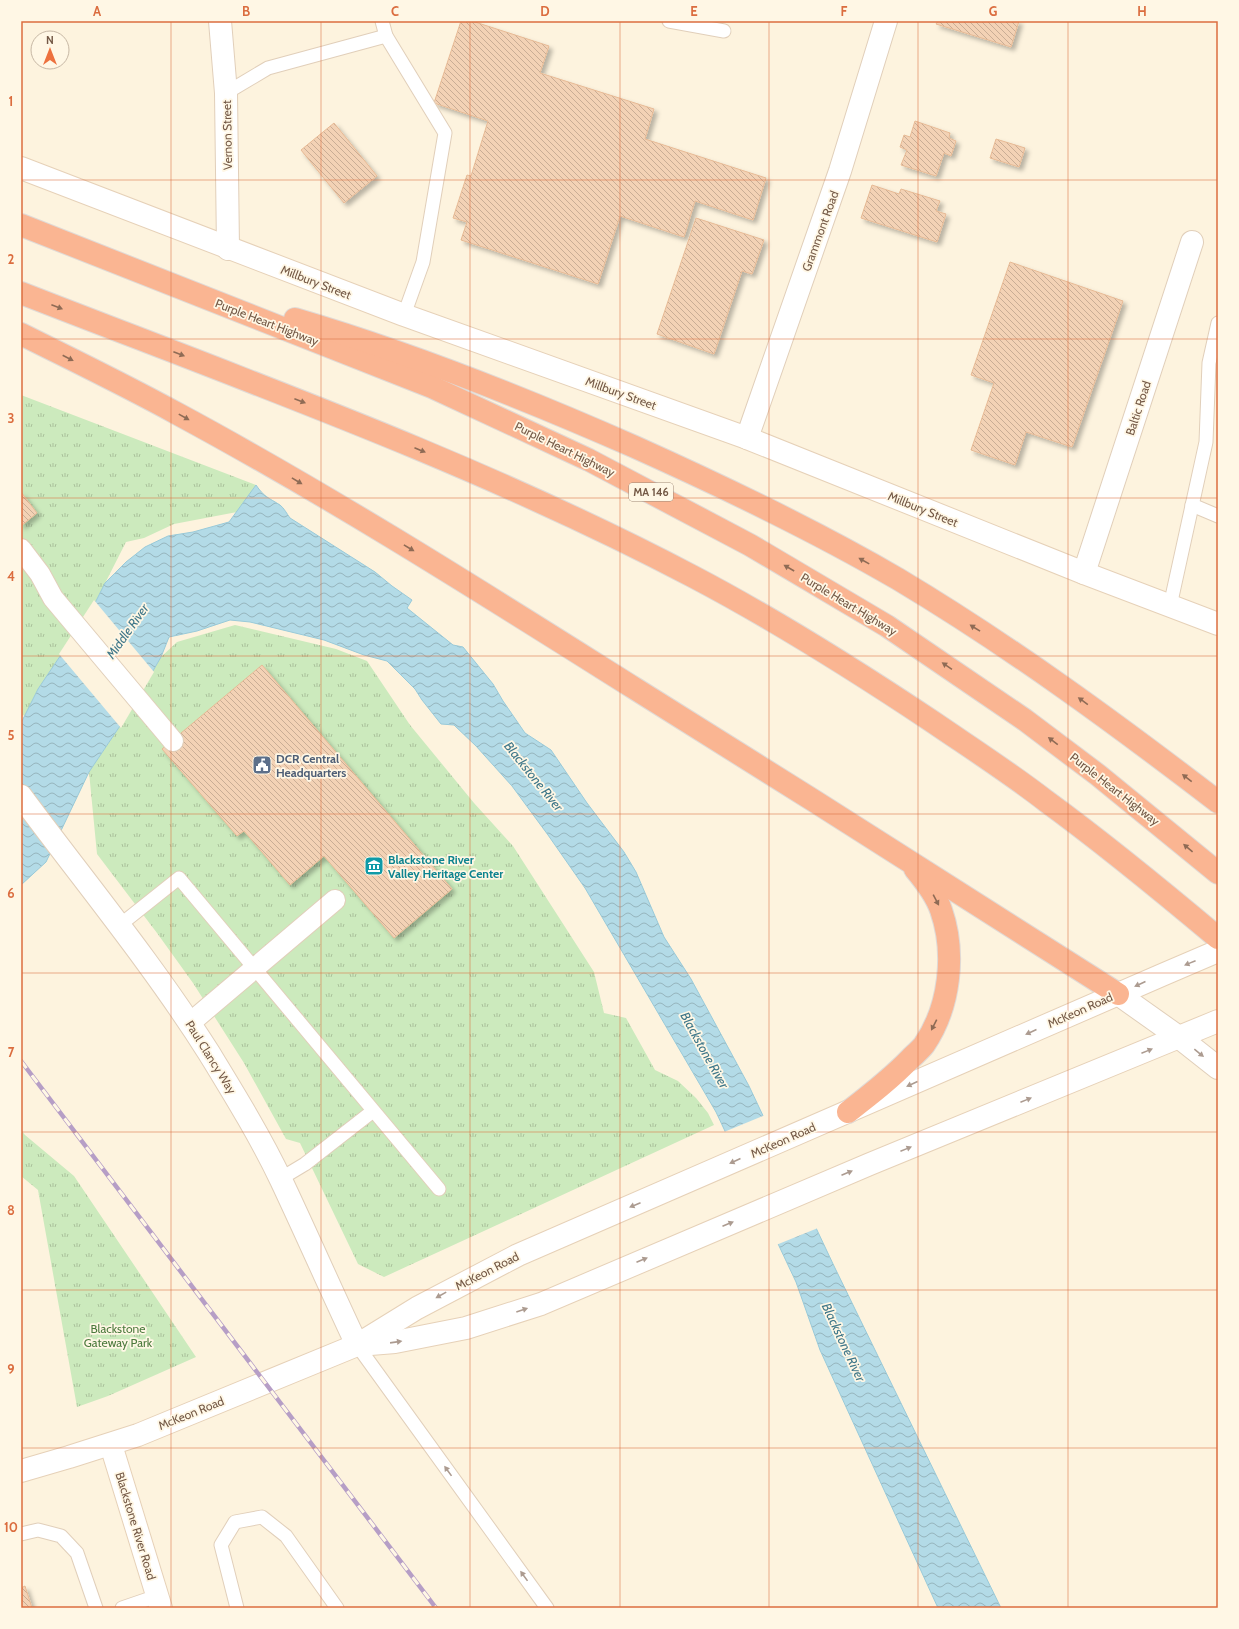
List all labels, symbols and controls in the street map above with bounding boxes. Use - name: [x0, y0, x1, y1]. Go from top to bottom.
- text: A: [93, 3, 102, 19]
- text: B: [242, 3, 250, 19]
- text: C: [391, 3, 399, 19]
- text: D: [540, 3, 550, 19]
- text: E: [690, 3, 698, 19]
- text: F: [841, 3, 848, 19]
- text: G: [989, 3, 998, 19]
- text: H: [1137, 3, 1147, 19]
- north arrow: [30, 30, 70, 70]
- text: N: [46, 33, 54, 47]
- text: 1: [9, 93, 13, 109]
- street label: Vernon Street: [219, 100, 235, 170]
- street label: Grammont Road: [799, 189, 841, 273]
- text: 2: [8, 251, 15, 267]
- street label: Millbury Street: [279, 262, 353, 302]
- street label: Purple Heart Highway: [213, 295, 321, 349]
- one-way arrow: [52, 305, 64, 311]
- one-way arrow: [173, 351, 184, 357]
- one-way arrow: [63, 354, 74, 361]
- street label: Millbury Street: [584, 373, 658, 413]
- street label: Baltic Road: [1122, 379, 1154, 437]
- one-way arrow: [294, 398, 306, 404]
- text: 3: [7, 410, 15, 426]
- one-way arrow: [178, 414, 190, 420]
- street label: Purple Heart Highway: [513, 418, 617, 480]
- one-way arrow: [415, 447, 426, 453]
- one-way arrow: [292, 477, 302, 485]
- road number: MA 146: [629, 483, 673, 501]
- street label: Millbury Street: [886, 488, 960, 530]
- one-way arrow: [404, 544, 414, 552]
- one-way arrow: [858, 557, 870, 564]
- one-way arrow: [783, 564, 795, 571]
- text: 4: [7, 568, 15, 584]
- street label: Purple Heart Highway: [798, 569, 900, 639]
- water label: Middle River: [102, 600, 152, 662]
- one-way arrow: [970, 624, 980, 632]
- one-way arrow: [941, 663, 953, 670]
- one-way arrow: [1078, 697, 1088, 705]
- text: 5: [8, 727, 15, 743]
- one-way arrow: [1048, 737, 1059, 745]
- water label: Blackstone River: [501, 738, 568, 815]
- street label: Purple Heart Highway: [1067, 749, 1163, 829]
- place label: DCR Central Headquarters: [276, 751, 346, 780]
- public building icon: DCR Central Headquarters: [251, 754, 273, 776]
- one-way arrow: [1182, 774, 1193, 783]
- one-way arrow: [1183, 843, 1193, 852]
- place label: Blackstone River Valley Heritage Center: [388, 852, 503, 881]
- museum icon: Blackstone River Valley Heritage Center: [363, 855, 385, 877]
- text: 6: [7, 885, 15, 901]
- one-way arrow: [932, 894, 939, 906]
- one-way arrow: [1184, 960, 1195, 966]
- one-way arrow: [1134, 981, 1145, 987]
- street label: McKeon Road: [1045, 989, 1115, 1031]
- water label: Blackstone River: [677, 1009, 733, 1092]
- street label: Paul Clancy Way: [182, 1018, 240, 1096]
- one-way arrow: [931, 1020, 937, 1031]
- one-way arrow: [1025, 1029, 1036, 1035]
- text: 7: [8, 1044, 15, 1060]
- one-way arrow: [1141, 1048, 1153, 1054]
- one-way arrow: [1194, 1049, 1205, 1057]
- one-way arrow: [906, 1081, 917, 1087]
- one-way arrow: [1021, 1097, 1033, 1103]
- street label: McKeon Road: [748, 1119, 818, 1161]
- one-way arrow: [901, 1146, 913, 1152]
- one-way arrow: [730, 1158, 741, 1164]
- one-way arrow: [842, 1170, 854, 1176]
- text: 8: [7, 1202, 15, 1218]
- one-way arrow: [629, 1202, 640, 1208]
- one-way arrow: [722, 1221, 733, 1227]
- street label: McKeon Road: [453, 1249, 521, 1293]
- one-way arrow: [636, 1257, 648, 1263]
- one-way arrow: [435, 1291, 446, 1298]
- water label: Blackstone River: [819, 1300, 870, 1385]
- one-way arrow: [516, 1307, 528, 1313]
- park label: Blackstone Gateway Park: [84, 1321, 153, 1350]
- one-way arrow: [390, 1339, 402, 1345]
- text: 9: [7, 1361, 15, 1377]
- street label: McKeon Road: [156, 1393, 226, 1433]
- one-way arrow: [444, 1466, 452, 1476]
- street label: Blackstone River Road: [112, 1470, 160, 1582]
- text: 10: [4, 1519, 18, 1535]
- one-way arrow: [520, 1571, 528, 1582]

